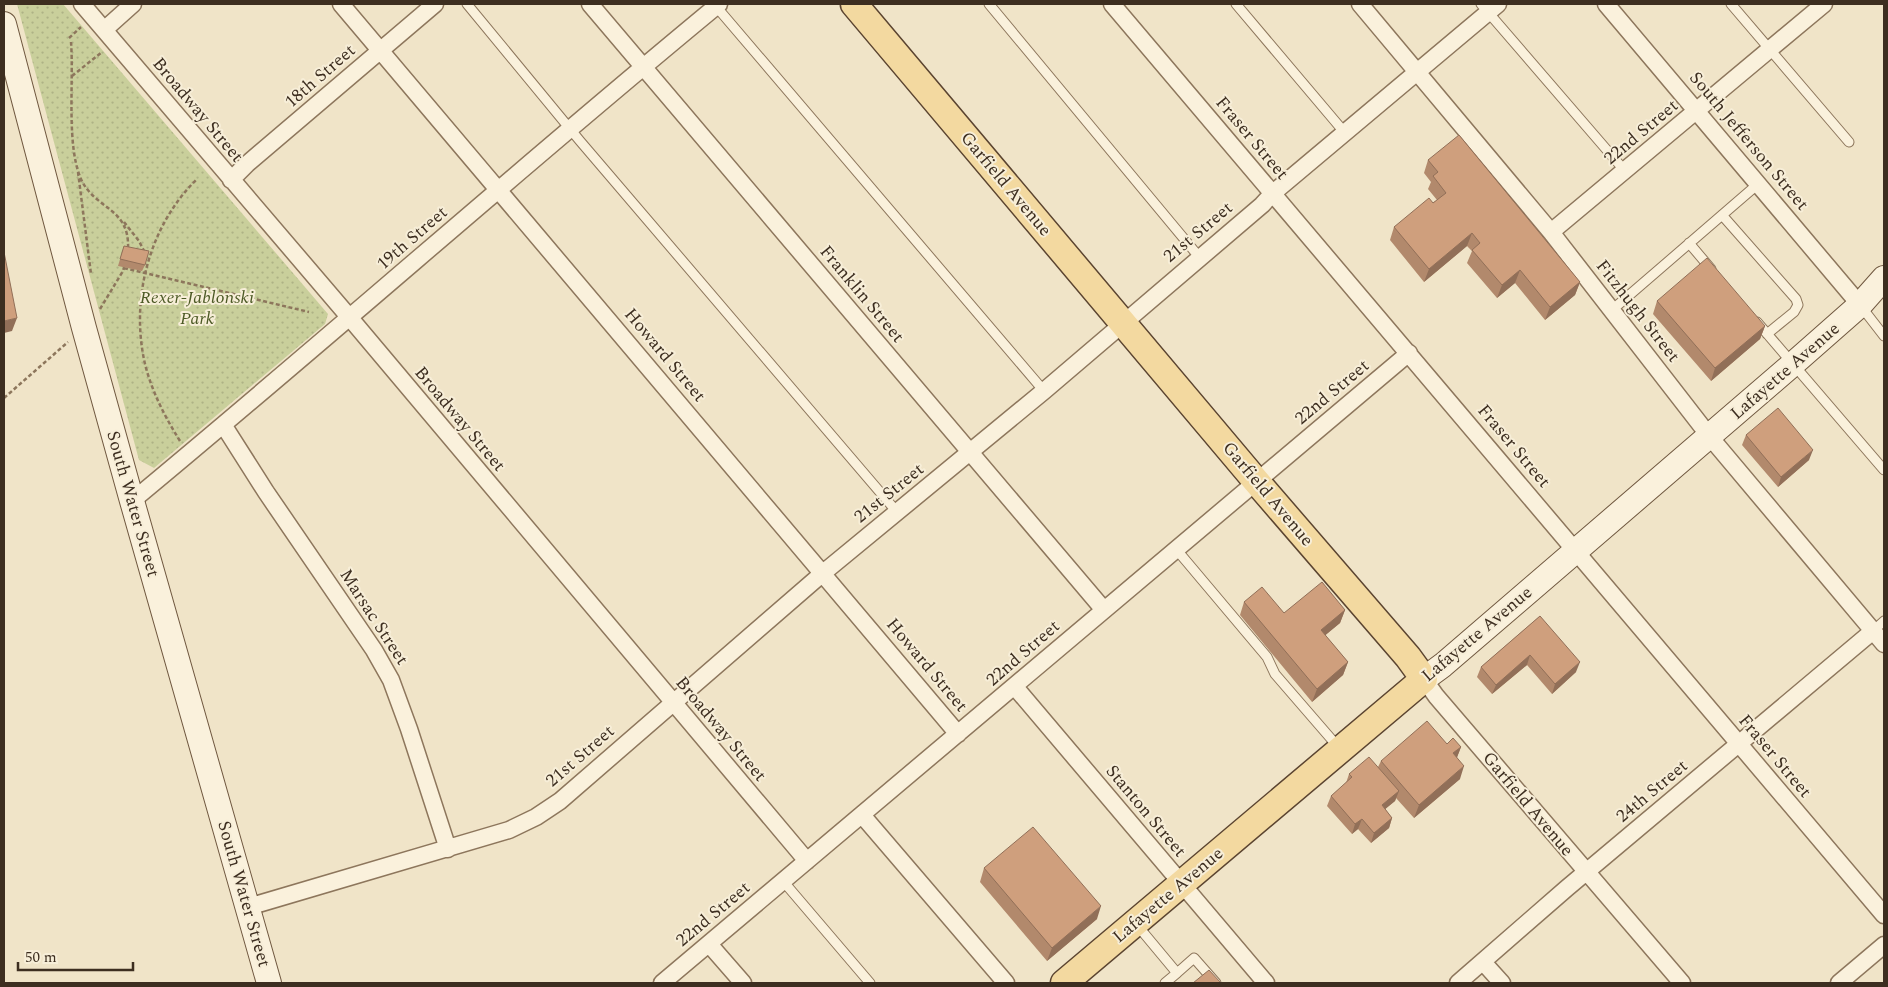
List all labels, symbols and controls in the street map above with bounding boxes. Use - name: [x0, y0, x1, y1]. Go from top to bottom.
- street label: 18th Street: [278, 37, 362, 115]
- street label: Broadway Street: [146, 51, 250, 169]
- street label: South Jefferson Street: [1683, 66, 1815, 216]
- street label: Fraser Street: [1209, 90, 1295, 186]
- street label: 22nd Street: [1598, 93, 1684, 171]
- street label: Garfield Avenue: [954, 126, 1058, 242]
- street label: 21st Street: [1157, 195, 1239, 269]
- street label: 19th Street: [370, 199, 454, 277]
- street label: Franklin Street: [813, 239, 911, 349]
- street label: Fitzhugh Street: [1589, 254, 1687, 368]
- park label: Rexer-Jablonski Park: [140, 284, 254, 332]
- street label: Howard Street: [618, 302, 712, 408]
- street label: Lafayette Avenue: [1724, 316, 1846, 426]
- street label: 22nd Street: [1289, 353, 1375, 431]
- street label: Broadway Street: [408, 360, 512, 478]
- street label: Fraser Street: [1471, 398, 1557, 494]
- street label: South Water Street: [99, 428, 167, 580]
- street label: Garfield Avenue: [1216, 436, 1320, 552]
- street label: 21st Street: [848, 456, 930, 530]
- street label: Marsac Street: [333, 563, 415, 671]
- street label: Lafayette Avenue: [1416, 579, 1538, 689]
- street label: Howard Street: [880, 612, 974, 718]
- street label: 22nd Street: [980, 613, 1066, 693]
- street label: Broadway Street: [669, 670, 773, 788]
- street label: Fraser Street: [1732, 708, 1818, 804]
- street label: 21st Street: [540, 718, 620, 794]
- street label: Garfield Avenue: [1476, 746, 1580, 862]
- street label: 24th Street: [1610, 753, 1694, 829]
- street label: Stanton Street: [1099, 759, 1193, 863]
- street label: South Water Street: [210, 818, 278, 970]
- street label: Lafayette Avenue: [1107, 840, 1229, 950]
- street label: 22nd Street: [670, 875, 756, 953]
- scale bar: [18, 940, 132, 972]
- text: 50 m: [25, 946, 57, 969]

